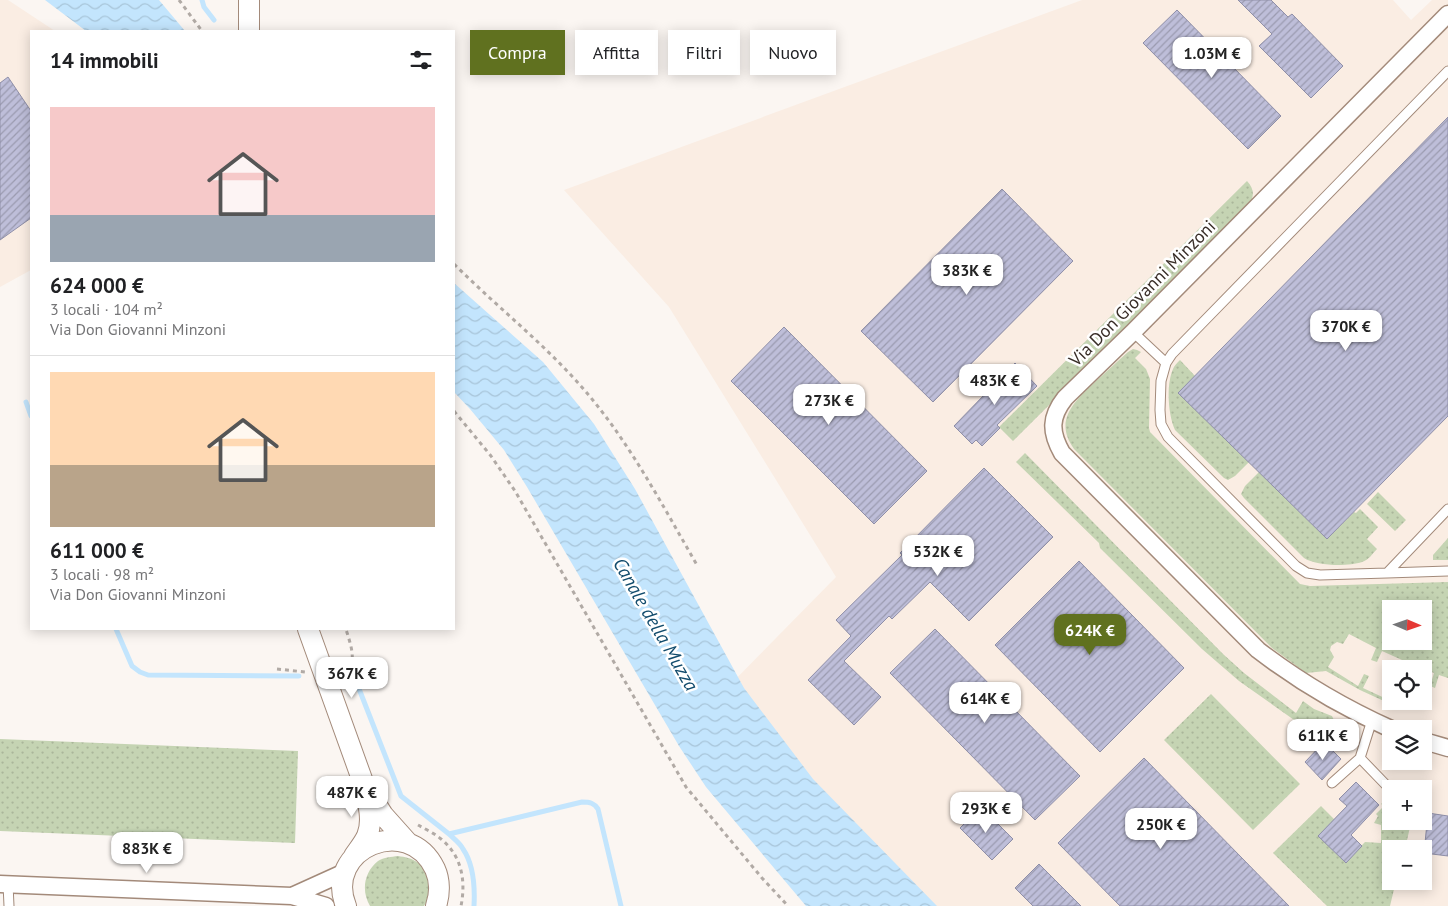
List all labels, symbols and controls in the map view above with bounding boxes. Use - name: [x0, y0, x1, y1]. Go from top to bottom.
- chip: Compra: [470, 30, 565, 75]
- chip: Affitta: [575, 30, 658, 75]
- chip: Filtri: [668, 30, 740, 75]
- chip: Nuovo: [750, 30, 836, 75]
- pin: 1.03M €: [1166, 36, 1258, 79]
- text: 1.03M €: [1183, 43, 1241, 63]
- icon: filters: [407, 46, 435, 74]
- text: 14 immobili: [50, 47, 159, 74]
- icon: home: [198, 139, 288, 229]
- street label: Via Don Giovanni Minzoni: [1063, 215, 1220, 372]
- pin: 383K €: [926, 254, 1008, 296]
- text: 383K €: [942, 260, 992, 280]
- text: 624 000 €: [50, 272, 144, 299]
- text: 3 locali · 104 m²: [50, 299, 163, 319]
- pin: 370K €: [1305, 310, 1387, 352]
- text: 370K €: [1321, 316, 1371, 336]
- text: Via Don Giovanni Minzoni: [50, 319, 226, 339]
- pin: 483K €: [954, 364, 1036, 406]
- text: 483K €: [970, 370, 1020, 390]
- pin: 273K €: [788, 384, 870, 426]
- text: 273K €: [804, 390, 854, 410]
- icon: home: [198, 405, 288, 495]
- pin: 532K €: [897, 534, 979, 577]
- text: 611 000 €: [50, 537, 144, 564]
- text: 532K €: [913, 541, 963, 561]
- water label: Canale della Muzza: [608, 553, 704, 695]
- text: 3 locali · 98 m²: [50, 564, 154, 584]
- text: Via Don Giovanni Minzoni: [50, 584, 226, 604]
- north arrow: [1382, 600, 1432, 650]
- map controls: [1382, 600, 1432, 890]
- pin: 624K €: [1049, 614, 1131, 656]
- text: 624K €: [1065, 620, 1115, 640]
- pin: 367K €: [311, 656, 393, 699]
- button: locate: [1382, 660, 1432, 710]
- text: 367K €: [327, 663, 377, 683]
- pin: 614K €: [944, 682, 1026, 724]
- text: 614K €: [960, 688, 1010, 708]
- pin: 611K €: [1282, 718, 1364, 761]
- button: layers: [1382, 720, 1432, 770]
- text: 611K €: [1298, 725, 1348, 745]
- pin: 487K €: [311, 776, 393, 818]
- button: +: [1382, 780, 1432, 830]
- text: 487K €: [327, 782, 377, 802]
- pin: 293K €: [945, 792, 1027, 834]
- text: 293K €: [961, 798, 1011, 818]
- pin: 250K €: [1120, 808, 1202, 850]
- text: 250K €: [1136, 814, 1186, 834]
- pin: 883K €: [106, 832, 188, 874]
- text: 883K €: [122, 838, 172, 858]
- button: −: [1382, 840, 1432, 890]

